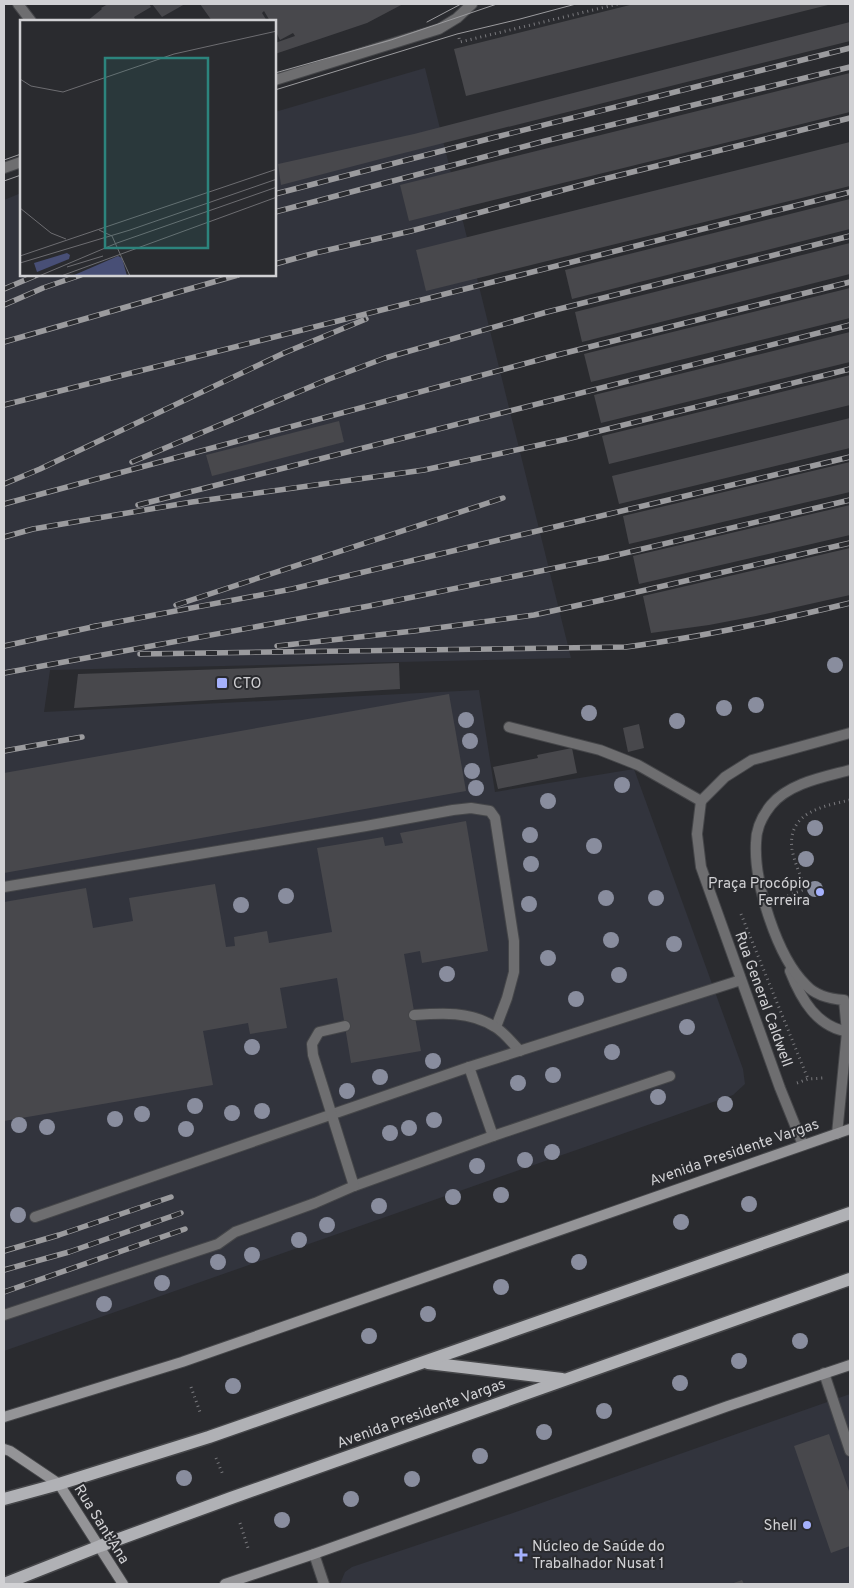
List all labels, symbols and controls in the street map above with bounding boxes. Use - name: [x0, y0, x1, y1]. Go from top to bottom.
- inset map: [20, 20, 276, 276]
- place label: CTO: [233, 675, 262, 694]
- marker: CTO: [215, 676, 229, 690]
- place label: Praça Procópio Ferreira: [708, 875, 810, 911]
- marker: Praça Procópio Ferreira: [814, 886, 826, 898]
- street label: Rua General Caldwell: [729, 929, 796, 1070]
- street label: Avenida Presidente Vargas: [647, 1115, 822, 1191]
- street label: Avenida Presidente Vargas: [335, 1375, 508, 1454]
- street label: Rua Sant'Ana: [69, 1481, 133, 1568]
- place label: Shell: [763, 1517, 797, 1536]
- marker: Shell: [801, 1519, 813, 1531]
- place label: Núcleo de Saúde do Trabalhador Nusat 1: [532, 1538, 665, 1574]
- marker: Núcleo de Saúde do Trabalhador Nusat 1: [514, 1548, 528, 1562]

